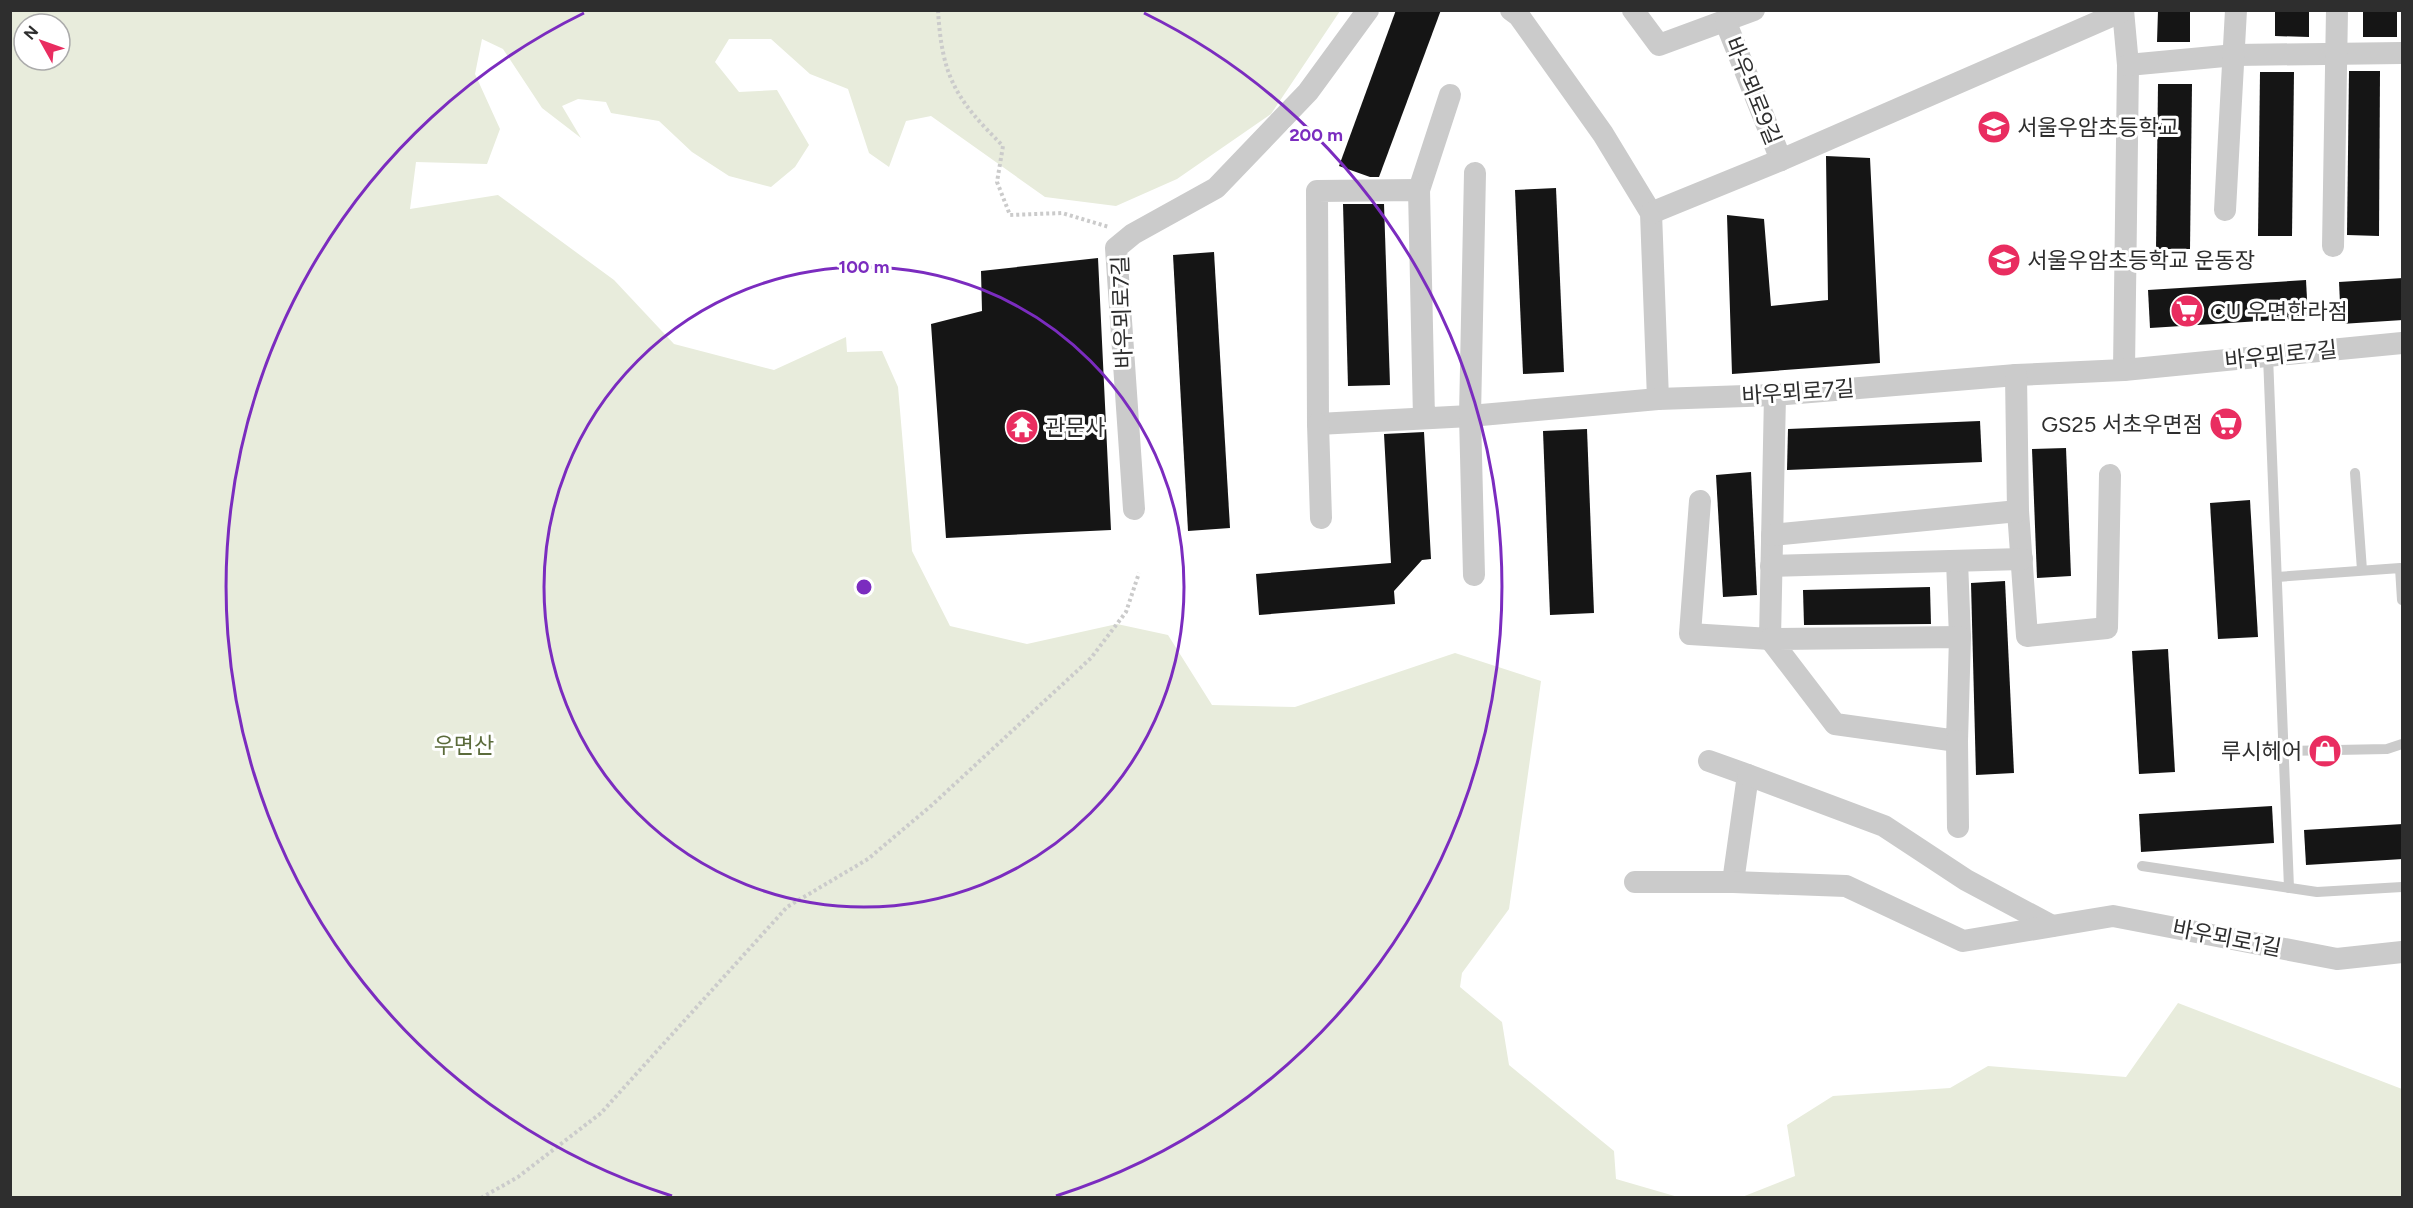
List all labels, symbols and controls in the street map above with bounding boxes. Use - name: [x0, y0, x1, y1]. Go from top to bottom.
- north arrow: [12, 12, 72, 72]
- text: N: [20, 22, 42, 44]
- street label: 바우뫼로9길: [1719, 33, 1787, 149]
- school or university icon: 서울우암초등학교: [1976, 109, 2012, 145]
- place label: 서울우암초등학교: [2017, 114, 2179, 141]
- text: 200 m: [1289, 124, 1343, 146]
- school or university icon: 서울우암초등학교 운동장: [1986, 242, 2022, 278]
- place label: 서울우암초등학교 운동장: [2027, 247, 2255, 274]
- street label: 바우뫼로7길: [1107, 255, 1137, 369]
- text: 100 m: [839, 256, 889, 278]
- supermarket icon: CU 우면한라점: [2169, 293, 2205, 329]
- place label: CU 우면한라점: [2210, 298, 2348, 325]
- street label: 바우뫼로7길: [2223, 336, 2339, 374]
- street label: 바우뫼로7길: [1741, 375, 1855, 409]
- supermarket icon: GS25 서초우면점: [2208, 406, 2244, 442]
- temple icon: 관문사: [1004, 409, 1040, 445]
- place label: GS25 서초우면점: [2041, 411, 2203, 438]
- place label: 관문사: [1045, 414, 1106, 441]
- centre of rings: [854, 577, 874, 597]
- park label: 우면산: [434, 732, 494, 759]
- shop icon: 루시헤어: [2307, 733, 2343, 769]
- place label: 루시헤어: [2221, 738, 2302, 765]
- street label: 바우뫼로1길: [2170, 914, 2284, 962]

